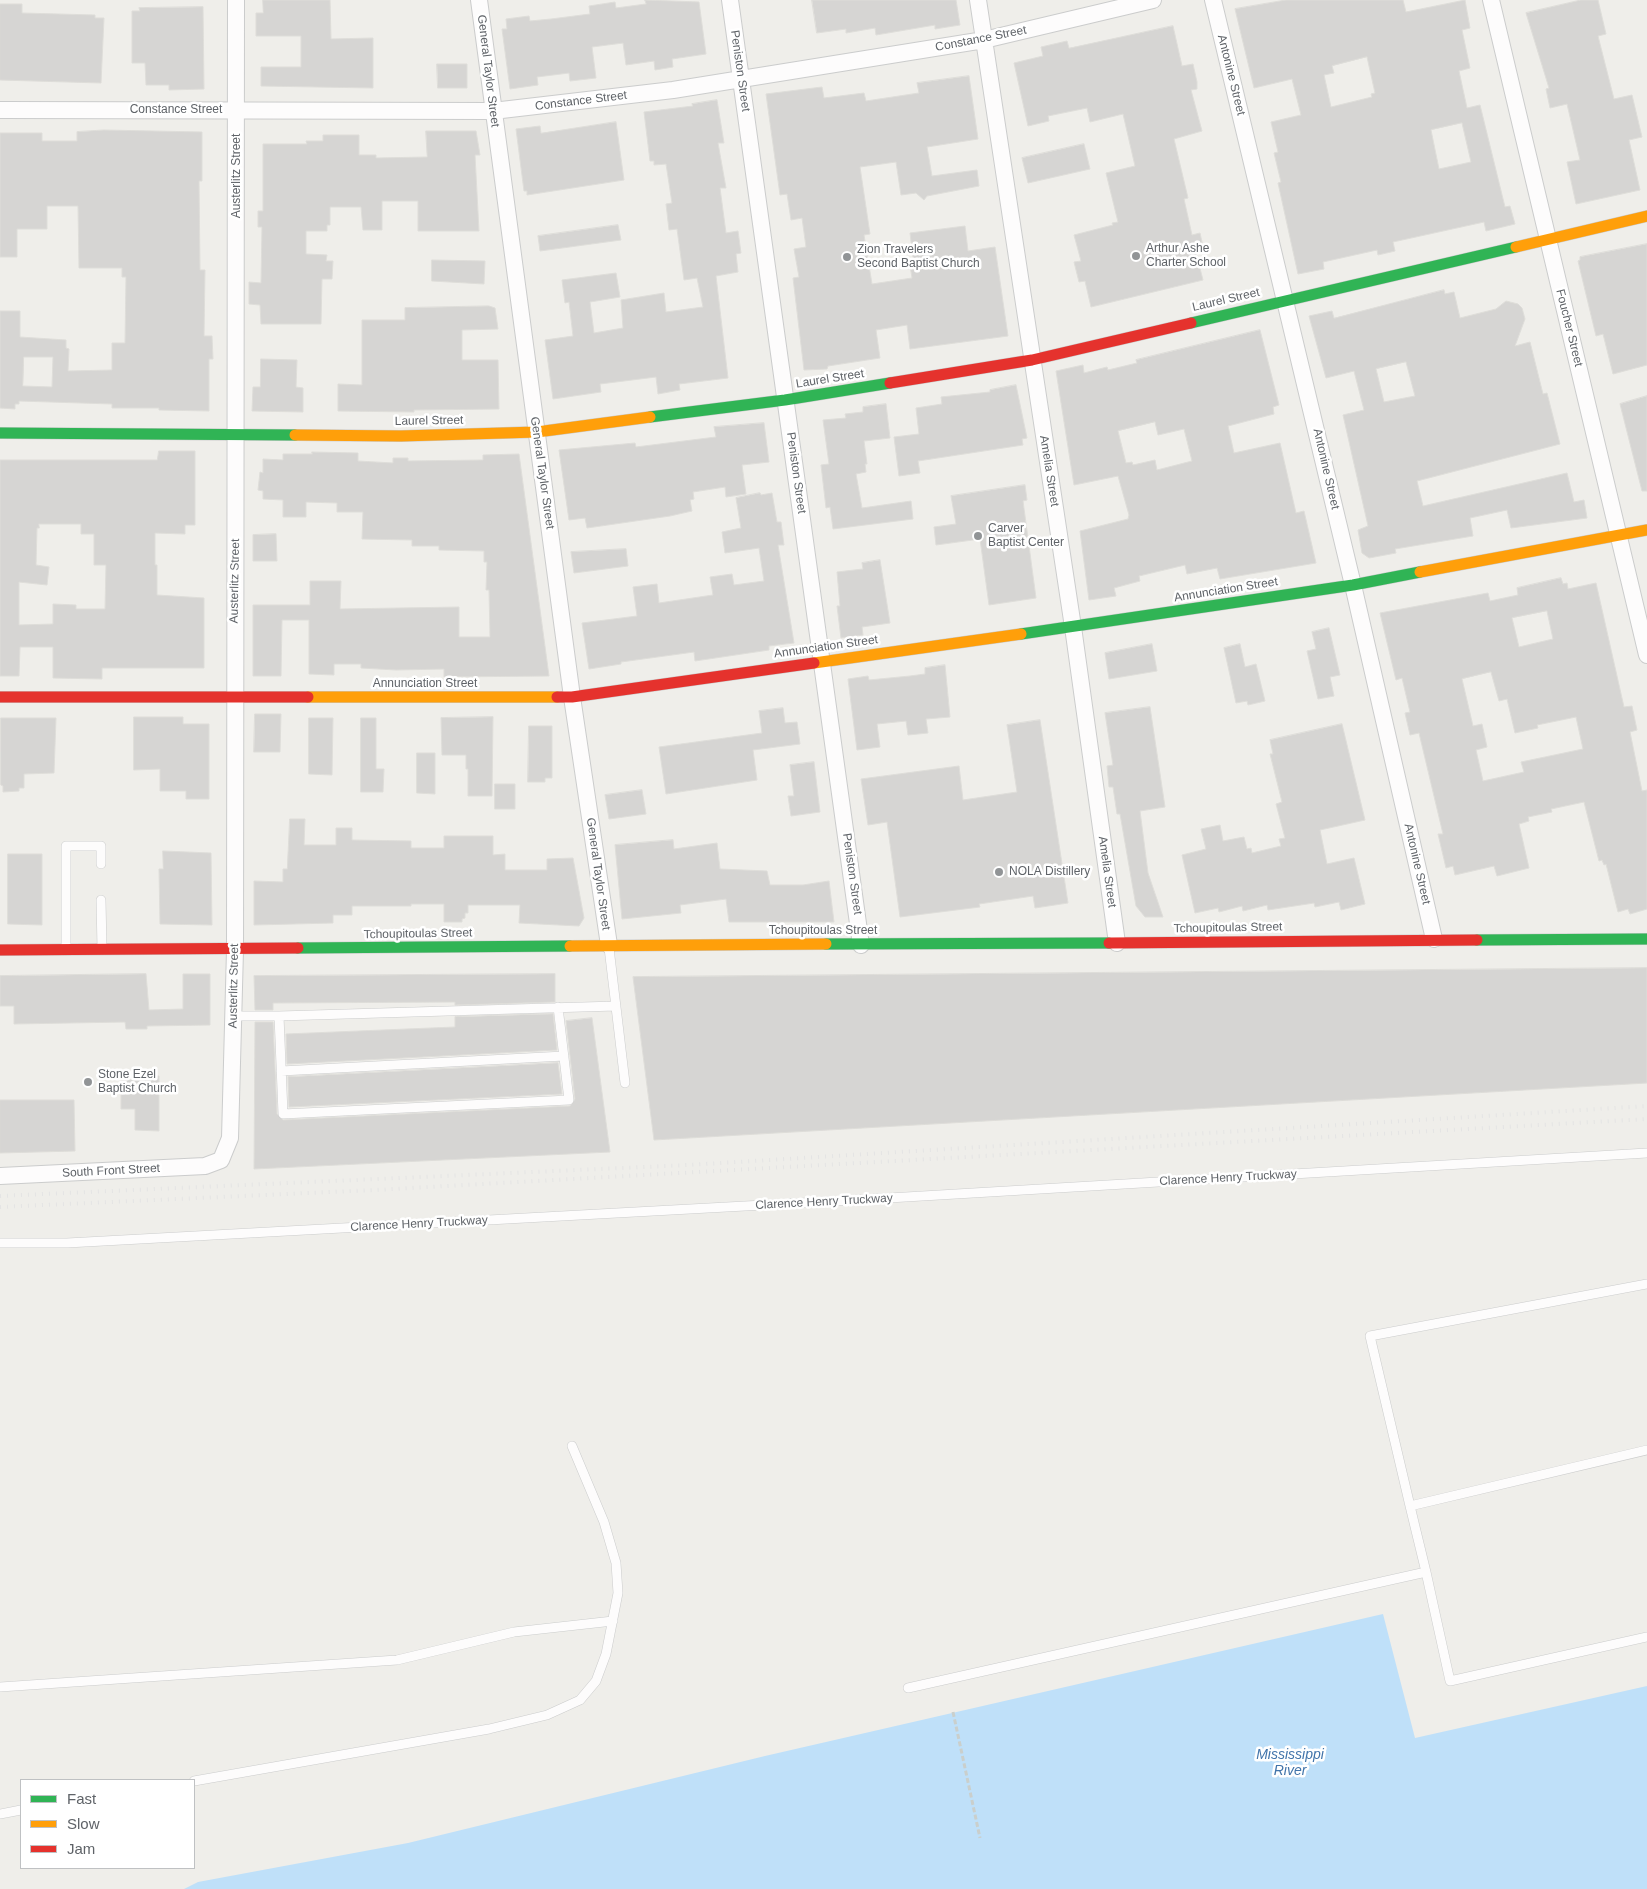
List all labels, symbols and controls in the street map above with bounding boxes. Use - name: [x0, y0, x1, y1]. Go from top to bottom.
- street label: General Taylor Street: [474, 14, 502, 128]
- street label: Constance Street: [934, 23, 1028, 55]
- street label: Peniston Street: [727, 29, 753, 113]
- street label: Antonine Street: [1214, 33, 1248, 117]
- street label: Constance Street: [534, 88, 628, 114]
- street label: Constance Street: [130, 103, 222, 117]
- street label: Austerlitz Street: [230, 134, 244, 218]
- place label: Arthur Ashe Charter School: [1146, 242, 1226, 270]
- place label: Zion Travelers Second Baptist Church: [857, 243, 980, 271]
- marker: Arthur Ashe Charter School: [1130, 250, 1142, 262]
- marker: Zion Travelers Second Baptist Church: [841, 251, 853, 263]
- street label: Laurel Street: [1191, 285, 1261, 315]
- street label: Foucher Street: [1552, 288, 1586, 368]
- street label: Laurel Street: [795, 367, 865, 391]
- street label: Laurel Street: [395, 413, 463, 429]
- street label: General Taylor Street: [527, 416, 557, 530]
- street label: Antonine Street: [1310, 427, 1342, 511]
- street label: Peniston Street: [783, 431, 809, 515]
- street label: Amelia Street: [1036, 434, 1062, 508]
- place label: Carver Baptist Center: [988, 522, 1064, 550]
- marker: Carver Baptist Center: [972, 530, 984, 542]
- street label: Austerlitz Street: [227, 539, 243, 623]
- street label: Annunciation Street: [1173, 575, 1279, 605]
- street label: Annunciation Street: [773, 633, 879, 661]
- street label: Annunciation Street: [373, 677, 477, 691]
- street label: General Taylor Street: [583, 817, 613, 931]
- street label: Antonine Street: [1401, 822, 1433, 906]
- street label: Peniston Street: [839, 832, 865, 916]
- street label: Amelia Street: [1095, 835, 1119, 909]
- place label: NOLA Distillery: [1009, 865, 1090, 879]
- marker: NOLA Distillery: [993, 866, 1005, 878]
- street label: Tchoupitoulas Street: [1174, 920, 1282, 936]
- street label: Tchoupitoulas Street: [769, 924, 877, 938]
- street label: Tchoupitoulas Street: [364, 926, 472, 942]
- street label: Austerlitz Street: [226, 944, 242, 1028]
- place label: Stone Ezel Baptist Church: [98, 1068, 177, 1096]
- marker: Stone Ezel Baptist Church: [82, 1076, 94, 1088]
- street label: South Front Street: [62, 1161, 160, 1181]
- street label: Clarence Henry Truckway: [1159, 1167, 1297, 1189]
- street label: Clarence Henry Truckway: [755, 1191, 893, 1213]
- street label: Clarence Henry Truckway: [350, 1213, 488, 1235]
- water label: Mississippi River: [1256, 1747, 1324, 1780]
- legend: [20, 1779, 195, 1869]
- text: Fast: [67, 1790, 96, 1807]
- text: Slow: [67, 1815, 100, 1832]
- text: Jam: [67, 1840, 95, 1857]

